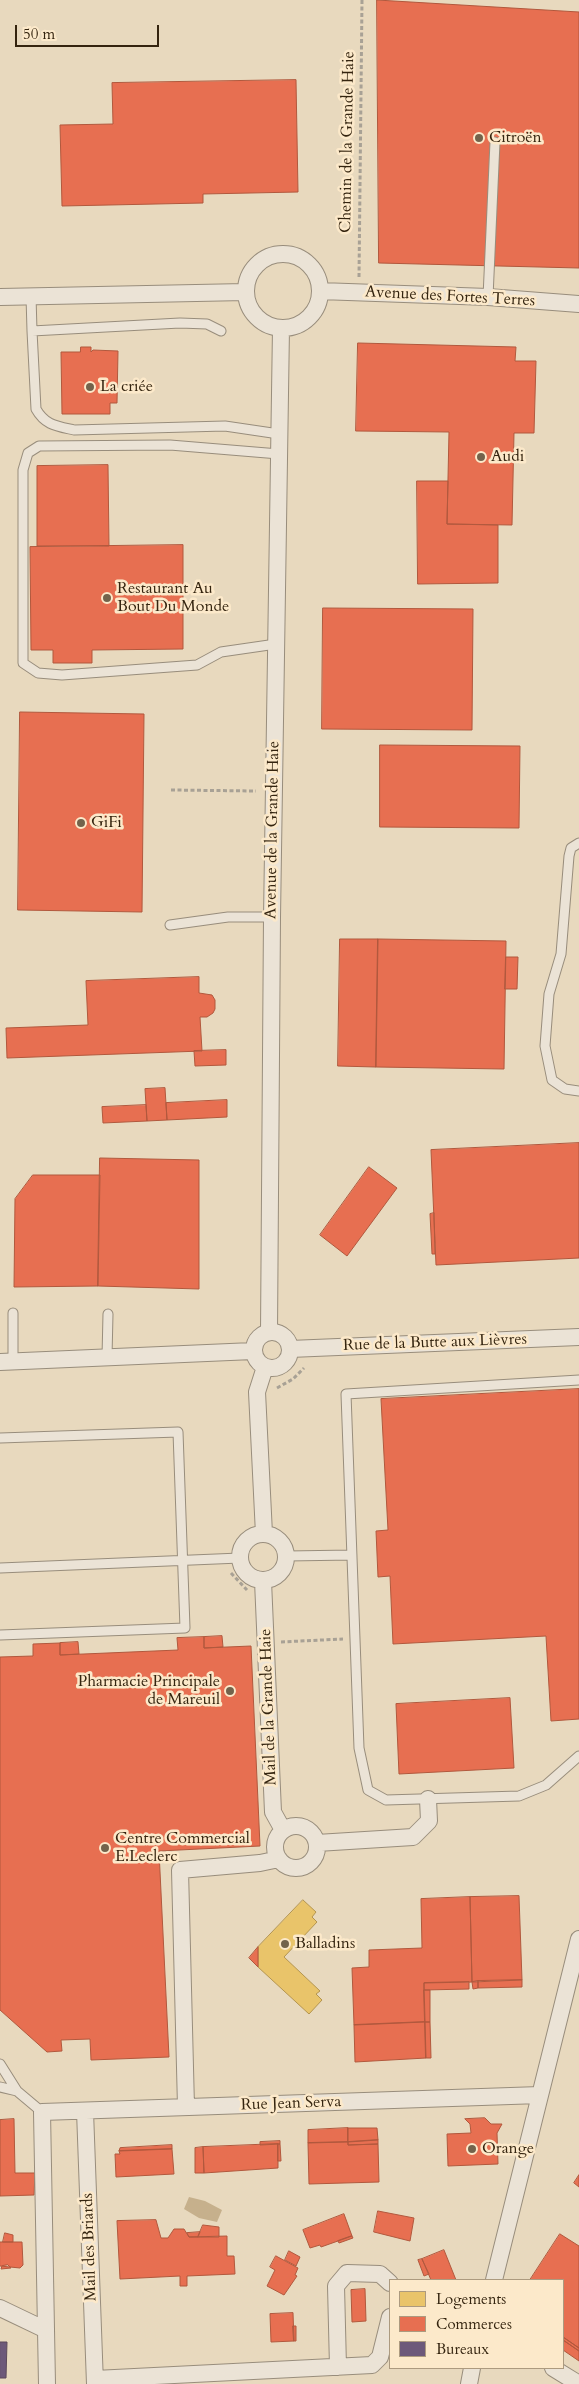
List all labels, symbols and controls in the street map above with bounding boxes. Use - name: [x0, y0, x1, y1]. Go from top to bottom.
- scale bar: [18, 15, 161, 47]
- text: 50 m: [23, 24, 55, 44]
- street label: Chemin de la Grande Haie: [337, 51, 359, 233]
- place label: Citroën: [489, 128, 542, 148]
- marker: Citroën: [473, 132, 485, 144]
- street label: Avenue des Fortes Terres: [364, 283, 536, 311]
- place label: La criée: [100, 377, 153, 397]
- marker: La criée: [84, 381, 96, 393]
- place label: Audi: [491, 447, 524, 467]
- marker: Audi: [475, 451, 487, 463]
- place label: Restaurant Au Bout Du Monde: [117, 579, 229, 617]
- marker: Restaurant Au Bout Du Monde: [101, 592, 113, 604]
- street label: Avenue de la Grande Haie: [262, 741, 284, 919]
- place label: GiFi: [91, 813, 122, 833]
- marker: GiFi: [75, 817, 87, 829]
- street label: Rue de la Butte aux Lièvres: [343, 1330, 527, 1356]
- street label: Mail de la Grande Haie: [257, 1628, 281, 1786]
- place label: Pharmacie Principale de Mareuil: [78, 1672, 220, 1710]
- marker: Pharmacie Principale de Mareuil: [224, 1685, 236, 1697]
- place label: Centre Commercial E.Leclerc: [115, 1829, 250, 1867]
- marker: Centre Commercial E.Leclerc: [99, 1842, 111, 1854]
- place label: Balladins: [295, 1934, 355, 1954]
- marker: Balladins: [279, 1938, 291, 1950]
- street label: Rue Jean Serva: [240, 2093, 342, 2115]
- place label: Orange: [482, 2139, 534, 2159]
- marker: Orange: [466, 2143, 478, 2155]
- street label: Mail des Briards: [79, 2193, 101, 2301]
- legend: [389, 2279, 564, 2369]
- text: Logements: [436, 2289, 506, 2309]
- text: Commerces: [436, 2314, 512, 2334]
- text: Bureaux: [436, 2339, 489, 2359]

